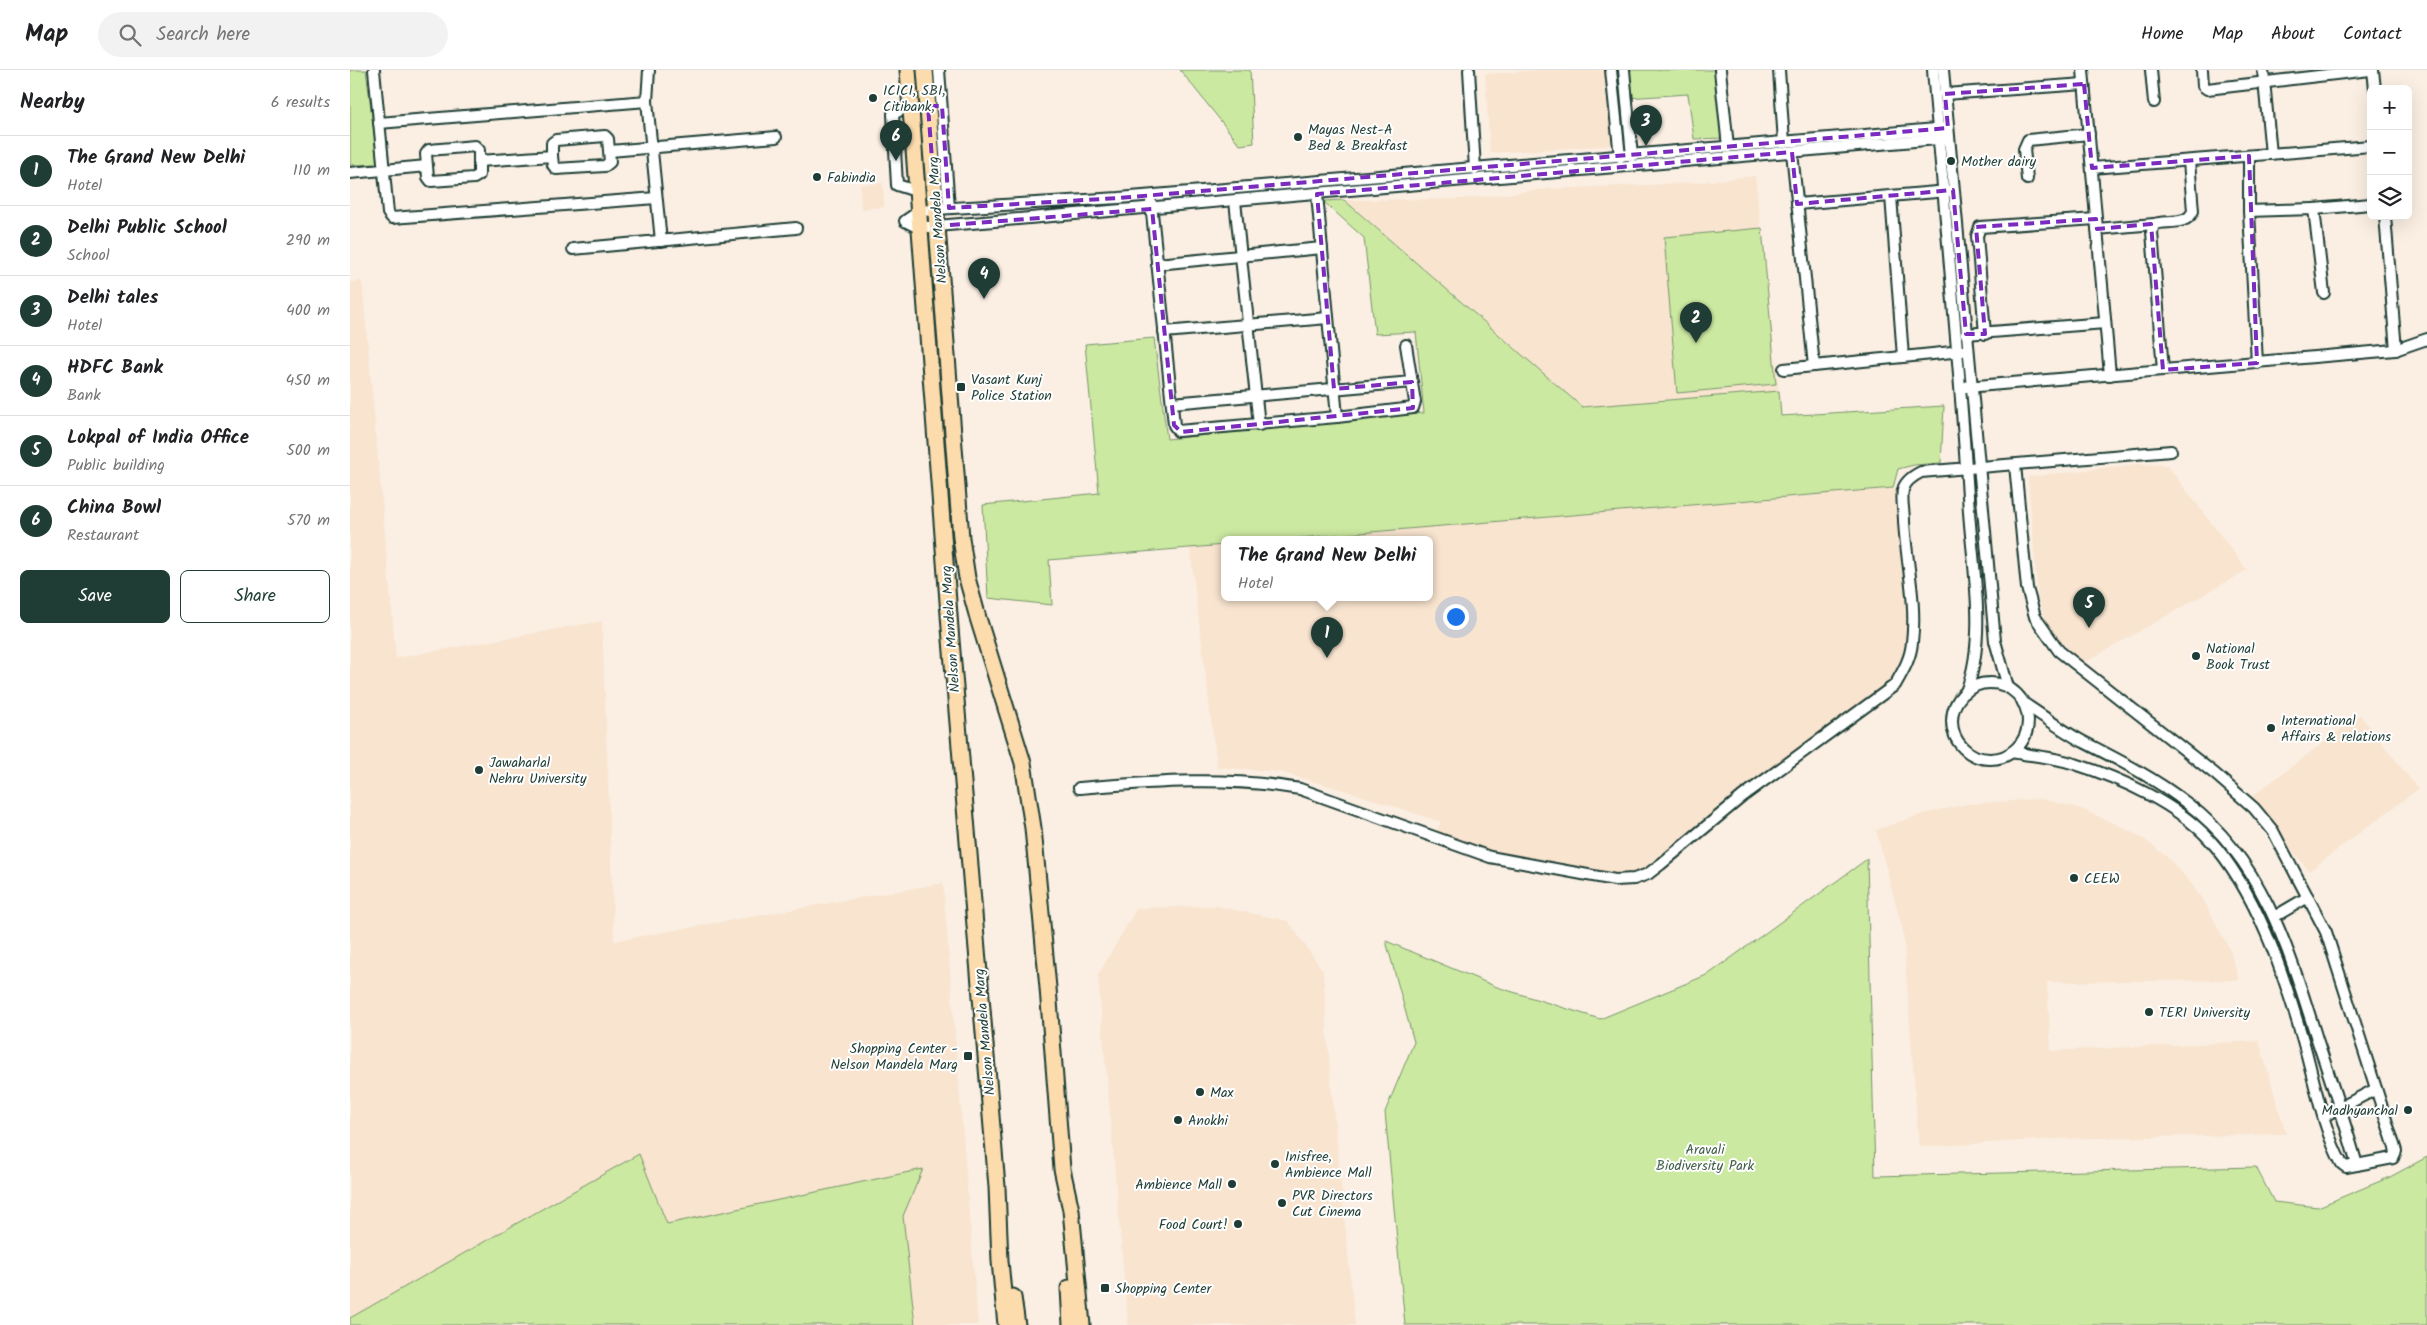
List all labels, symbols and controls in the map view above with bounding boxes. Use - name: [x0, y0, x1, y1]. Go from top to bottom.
- search box: [98, 12, 448, 57]
- text: Map: [25, 15, 68, 54]
- text: Search here: [156, 20, 250, 50]
- text: Home: [2141, 20, 2184, 49]
- text: Map: [2212, 20, 2243, 49]
- text: About: [2271, 20, 2315, 49]
- text: Contact: [2343, 20, 2402, 49]
- icon: search: [116, 21, 144, 49]
- place label: ICICI, SBI, Citibank,: [883, 80, 945, 118]
- map controls: [2367, 85, 2412, 220]
- button: +: [2367, 85, 2412, 130]
- text: Nearby: [20, 86, 85, 119]
- text: 6 results: [271, 90, 330, 115]
- marker: ICICI, SBI, Citibank,: [867, 92, 879, 104]
- pin: 3: [1630, 105, 1662, 146]
- place label: Mayas Nest-A Bed & Breakfast: [1308, 119, 1408, 157]
- pin: 6: [880, 120, 912, 161]
- button: −: [2367, 130, 2412, 175]
- marker: Mayas Nest-A Bed & Breakfast: [1292, 131, 1304, 143]
- text: The Grand New Delhi: [67, 143, 245, 173]
- place label: Mother dairy: [1961, 151, 2036, 173]
- marker: Mother dairy: [1945, 155, 1957, 167]
- street label: Nelson Mandela Marg: [923, 156, 953, 284]
- text: 1: [34, 158, 38, 183]
- text: 110 m: [293, 158, 330, 183]
- place label: Fabindia: [827, 167, 876, 189]
- marker: Fabindia: [811, 171, 823, 183]
- text: Hotel: [67, 173, 102, 198]
- button: layers: [2367, 175, 2412, 220]
- text: Delhi Public School: [67, 213, 227, 243]
- text: 2: [31, 228, 41, 253]
- text: 290 m: [286, 228, 330, 253]
- text: School: [67, 243, 110, 268]
- pin: 4: [968, 258, 1000, 299]
- text: Delhi tales: [67, 283, 158, 313]
- text: 3: [32, 298, 40, 323]
- text: 400 m: [286, 298, 330, 323]
- pin: 2: [1680, 302, 1712, 343]
- text: Hotel: [67, 313, 102, 338]
- text: HDFC Bank: [67, 353, 163, 383]
- text: 4: [32, 368, 40, 393]
- text: 450 m: [285, 368, 330, 393]
- place label: Vasant Kunj Police Station: [971, 369, 1052, 407]
- marker: Vasant Kunj Police Station: [955, 381, 967, 393]
- text: Bank: [67, 383, 101, 408]
- text: Lokpal of India Office: [67, 423, 249, 453]
- text: 5: [32, 438, 40, 463]
- text: 500 m: [286, 438, 330, 463]
- text: Public building: [67, 453, 165, 478]
- text: China Bowl: [67, 493, 161, 523]
- text: 6: [32, 508, 40, 533]
- text: 570 m: [287, 508, 330, 533]
- text: Restaurant: [67, 523, 139, 548]
- popup: [1221, 536, 1433, 601]
- text: The Grand New Delhi: [1238, 541, 1416, 571]
- street label: Nelson Mandela Marg: [936, 565, 966, 693]
- button: Save: [20, 570, 170, 623]
- button: Share: [180, 570, 330, 623]
- text: Hotel: [1238, 571, 1273, 596]
- pin: 5: [2073, 587, 2105, 628]
- your location: [1443, 604, 1469, 630]
- pin: 1: [1311, 617, 1343, 658]
- place label: National Book Trust: [2206, 638, 2271, 676]
- marker: National Book Trust: [2190, 650, 2202, 662]
- place label: International Affairs & relations: [2281, 710, 2391, 748]
- marker: International Affairs & relations: [2265, 722, 2277, 734]
- place label: Jawaharlal Nehru University: [489, 752, 587, 790]
- marker: Jawaharlal Nehru University: [473, 764, 485, 776]
- place label: CEEW: [2084, 868, 2120, 890]
- marker: CEEW: [2068, 872, 2080, 884]
- street label: Nelson Mandela Marg: [968, 967, 1002, 1096]
- place label: TERI University: [2159, 1002, 2251, 1024]
- marker: TERI University: [2143, 1006, 2155, 1018]
- place label: Shopping Center - Nelson Mandela Marg: [831, 1038, 958, 1076]
- marker: Shopping Center - Nelson Mandela Marg: [962, 1050, 974, 1062]
- place label: Max: [1210, 1082, 1235, 1104]
- marker: Max: [1194, 1086, 1206, 1098]
- place label: Madhyanchal: [2322, 1100, 2399, 1122]
- marker: Madhyanchal: [2402, 1104, 2414, 1116]
- place label: Anokhi: [1188, 1110, 1228, 1132]
- marker: Anokhi: [1172, 1114, 1184, 1126]
- park label: Aravali Biodiversity Park: [1656, 1139, 1754, 1177]
- place label: Inisfree, Ambience Mall: [1285, 1146, 1372, 1184]
- marker: Inisfree, Ambience Mall: [1269, 1158, 1281, 1170]
- place label: Ambience Mall: [1135, 1174, 1223, 1196]
- marker: Ambience Mall: [1226, 1178, 1238, 1190]
- place label: PVR Directors Cut Cinema: [1292, 1185, 1373, 1223]
- marker: PVR Directors Cut Cinema: [1276, 1197, 1288, 1209]
- place label: Food Court!: [1159, 1214, 1228, 1236]
- marker: Food Court!: [1232, 1218, 1244, 1230]
- place label: Shopping Center: [1115, 1278, 1213, 1300]
- marker: Shopping Center: [1099, 1282, 1111, 1294]

